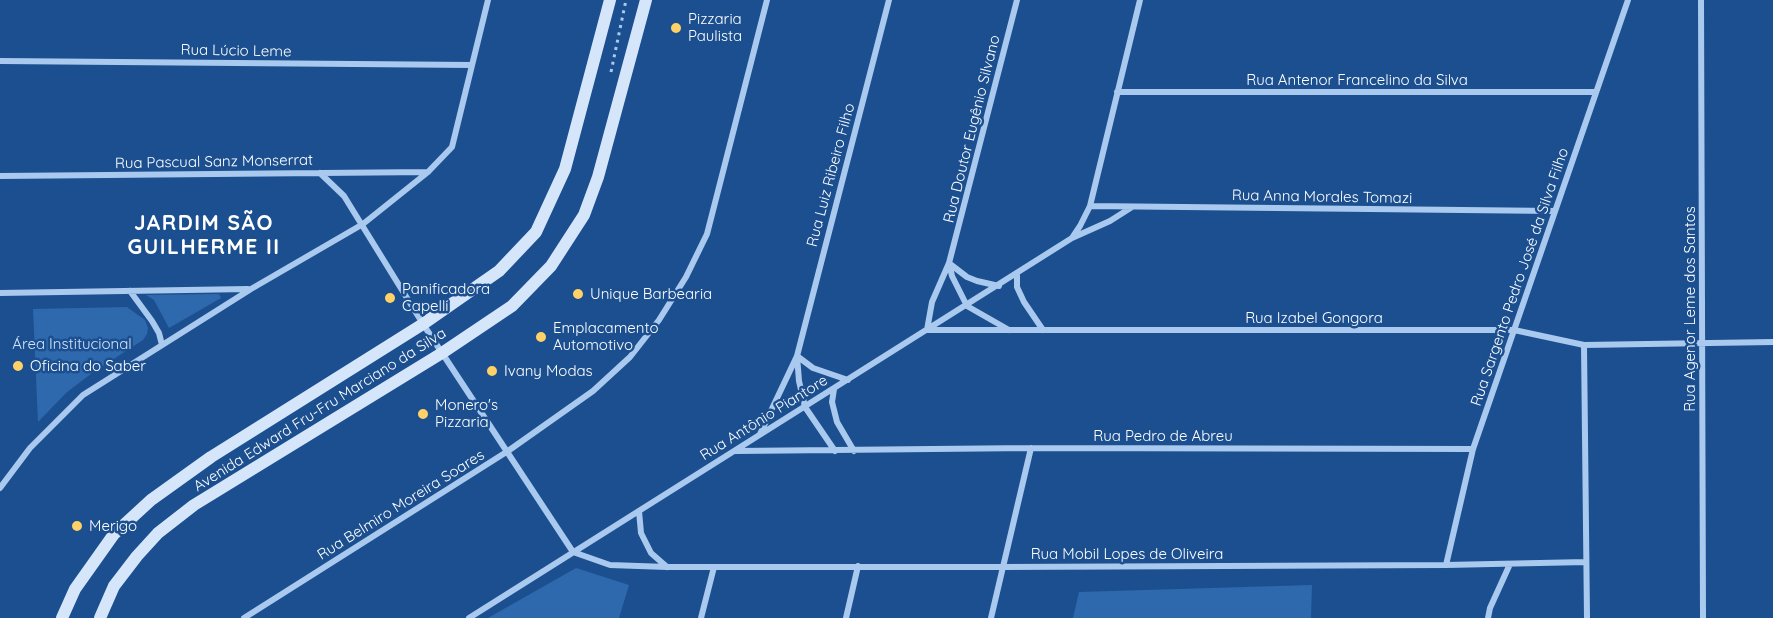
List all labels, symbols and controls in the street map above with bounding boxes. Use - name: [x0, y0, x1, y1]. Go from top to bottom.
- place label: Pizzaria Paulista: [688, 10, 742, 45]
- marker: Pizzaria Paulista: [669, 21, 683, 35]
- street label: Rua Doutor Eugênio Silvano: [940, 33, 1004, 225]
- street label: Rua Lúcio Leme: [180, 41, 292, 61]
- street label: Rua Antenor Francelino da Silva: [1246, 71, 1468, 89]
- street label: Rua Luiz Ribeiro Filho: [803, 101, 859, 249]
- street label: Rua Sargento Pedro José da Silva Filho: [1467, 145, 1573, 409]
- street label: Rua Pascual Sanz Monserrat: [115, 151, 313, 173]
- street label: Rua Anna Morales Tomazi: [1232, 186, 1412, 208]
- street label: Rua Agenor Leme dos Santos: [1681, 206, 1699, 412]
- district label: JARDIM SÃO GUILHERME II: [127, 211, 281, 261]
- place label: Panificadora Capelli: [402, 280, 490, 315]
- place label: Unique Barbearia: [590, 285, 712, 303]
- marker: Unique Barbearia: [571, 287, 585, 301]
- marker: Panificadora Capelli: [383, 291, 397, 305]
- street label: Rua Izabel Gongora: [1245, 309, 1383, 327]
- place label: Emplacamento Automotivo: [553, 319, 659, 354]
- street label: Avenida Edward Fru-Fru Marciano da Silva: [190, 324, 450, 496]
- marker: Emplacamento Automotivo: [534, 330, 548, 344]
- park label: Área Institucional: [12, 335, 132, 353]
- place label: Oficina do Saber: [30, 357, 146, 375]
- marker: Oficina do Saber: [11, 359, 25, 373]
- place label: Ivany Modas: [504, 362, 593, 380]
- marker: Ivany Modas: [485, 364, 499, 378]
- street label: Rua Antônio Piantore: [697, 371, 831, 465]
- place label: Monero's Pizzaria: [435, 396, 498, 431]
- marker: Monero's Pizzaria: [416, 407, 430, 421]
- street label: Rua Pedro de Abreu: [1093, 427, 1233, 445]
- street label: Rua Belmiro Moreira Soares: [314, 446, 488, 564]
- place label: Merigo: [89, 517, 137, 535]
- marker: Merigo: [70, 519, 84, 533]
- street label: Rua Mobil Lopes de Oliveira: [1031, 545, 1223, 563]

